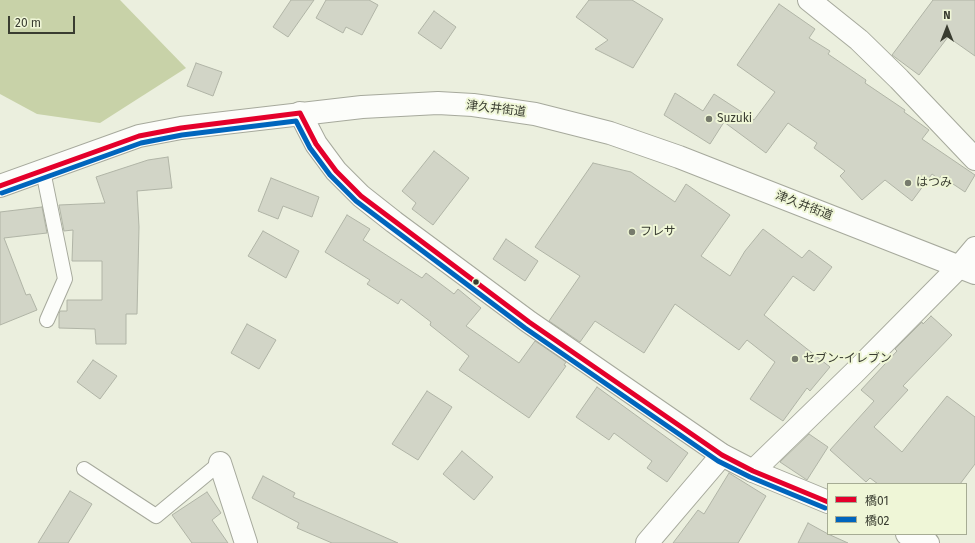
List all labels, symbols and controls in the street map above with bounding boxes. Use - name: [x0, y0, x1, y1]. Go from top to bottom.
- scale bar: [10, 8, 77, 34]
- north arrow: [927, 8, 967, 48]
- text: N: [943, 9, 951, 22]
- text: 20 m: [15, 16, 41, 30]
- street label: 津久井街道: [465, 98, 527, 120]
- place label: Suzuki: [717, 112, 752, 126]
- marker: Suzuki: [704, 114, 714, 124]
- place label: はつみ: [916, 176, 952, 190]
- marker: はつみ: [903, 178, 913, 188]
- street label: 津久井街道: [773, 189, 835, 223]
- place label: フレサ: [640, 225, 676, 239]
- marker: フレサ: [627, 227, 637, 237]
- unlabelled marker: [471, 277, 481, 287]
- place label: セブン-イレブン: [803, 352, 892, 366]
- marker: セブン-イレブン: [790, 354, 800, 364]
- legend: [827, 483, 967, 535]
- text: 橋01: [865, 494, 889, 508]
- text: 橋02: [865, 514, 890, 528]

